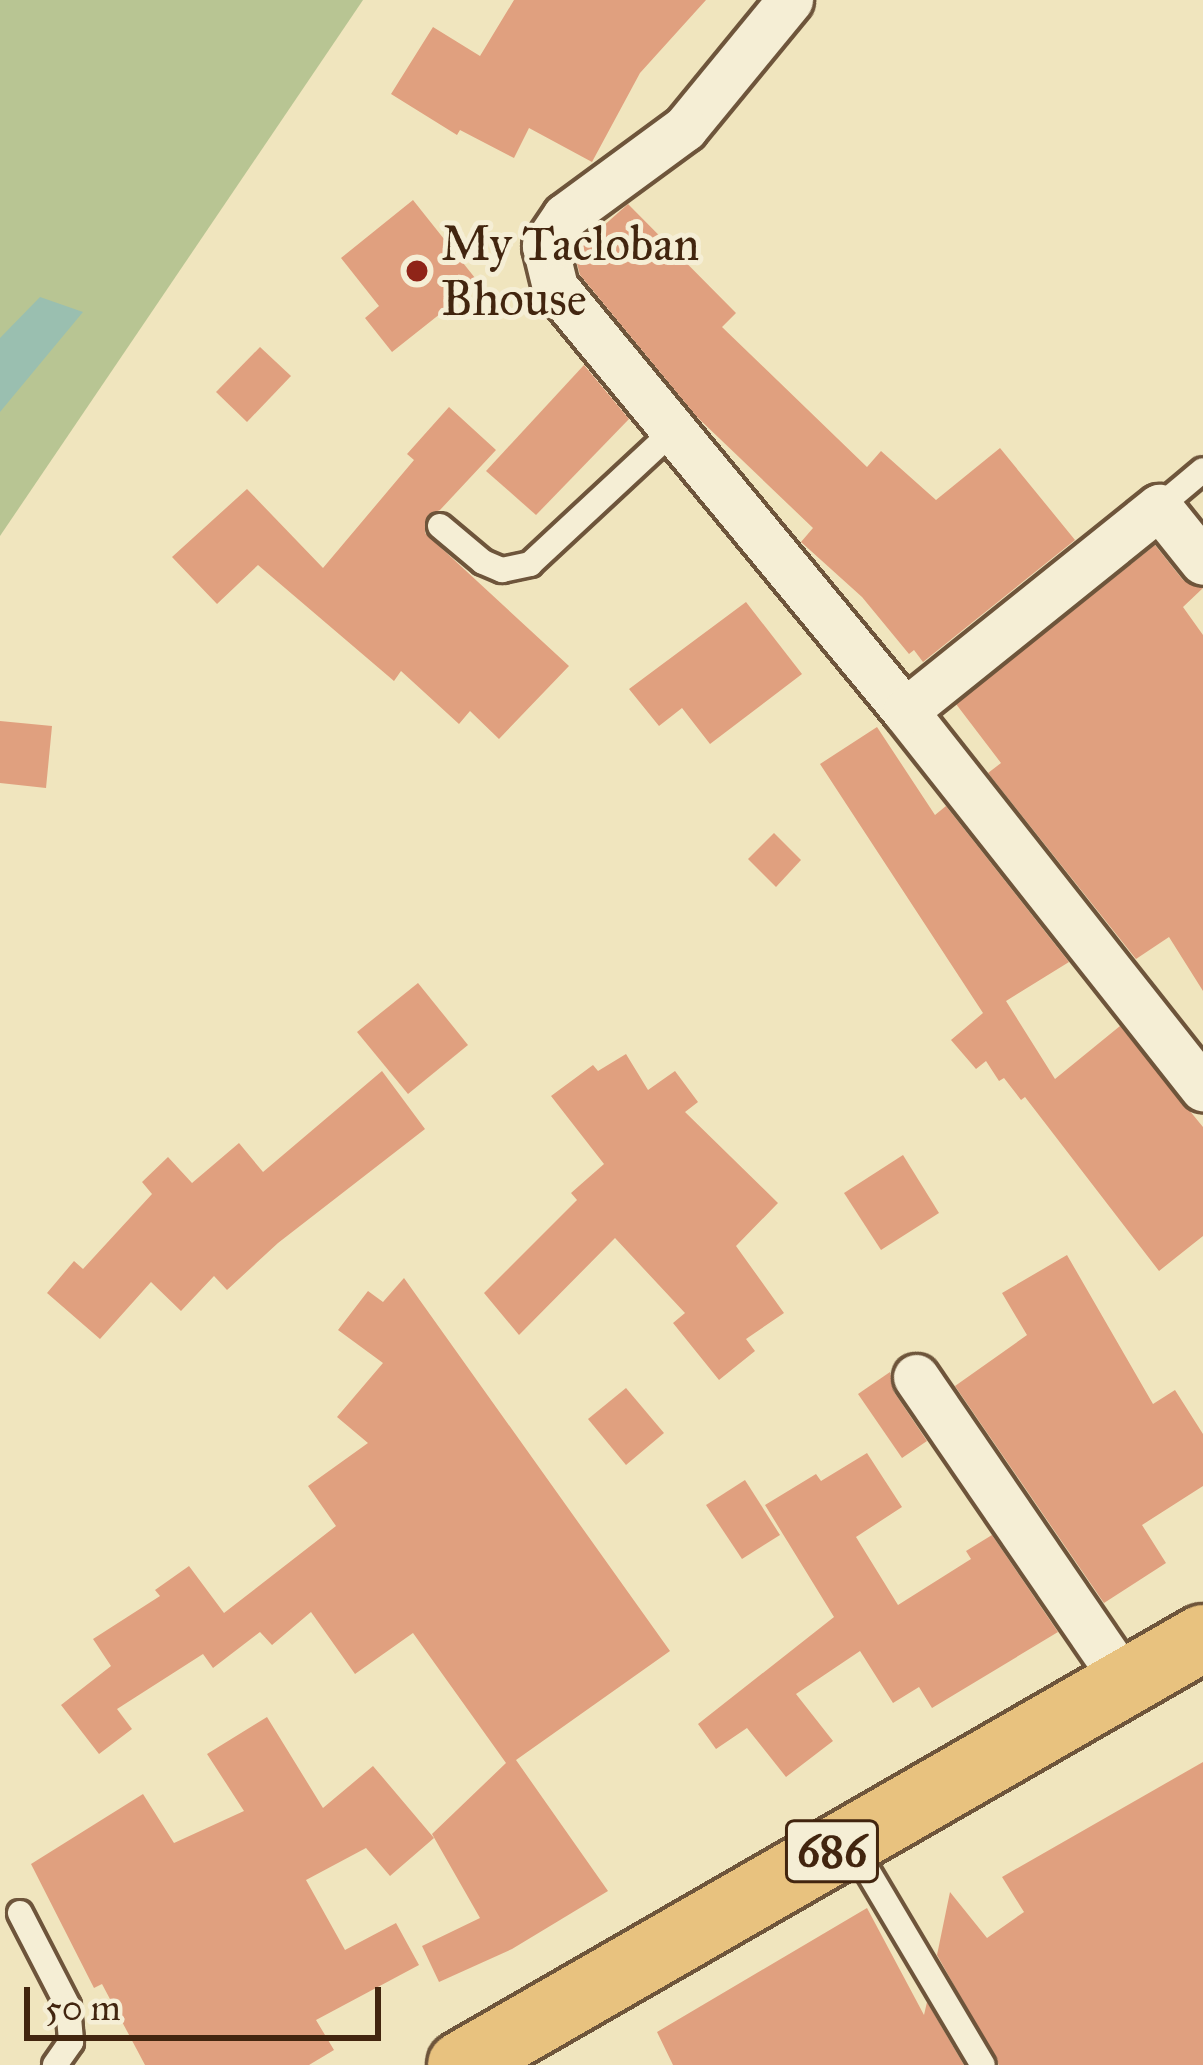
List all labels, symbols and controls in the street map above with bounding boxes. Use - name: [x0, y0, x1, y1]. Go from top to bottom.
- place label: My Tacloban Bhouse: [441, 214, 700, 327]
- marker: My Tacloban Bhouse: [404, 258, 430, 284]
- road number: 686: [784, 1812, 880, 1890]
- scale bar: [30, 1963, 387, 2037]
- text: 50 m: [45, 1986, 121, 2030]

